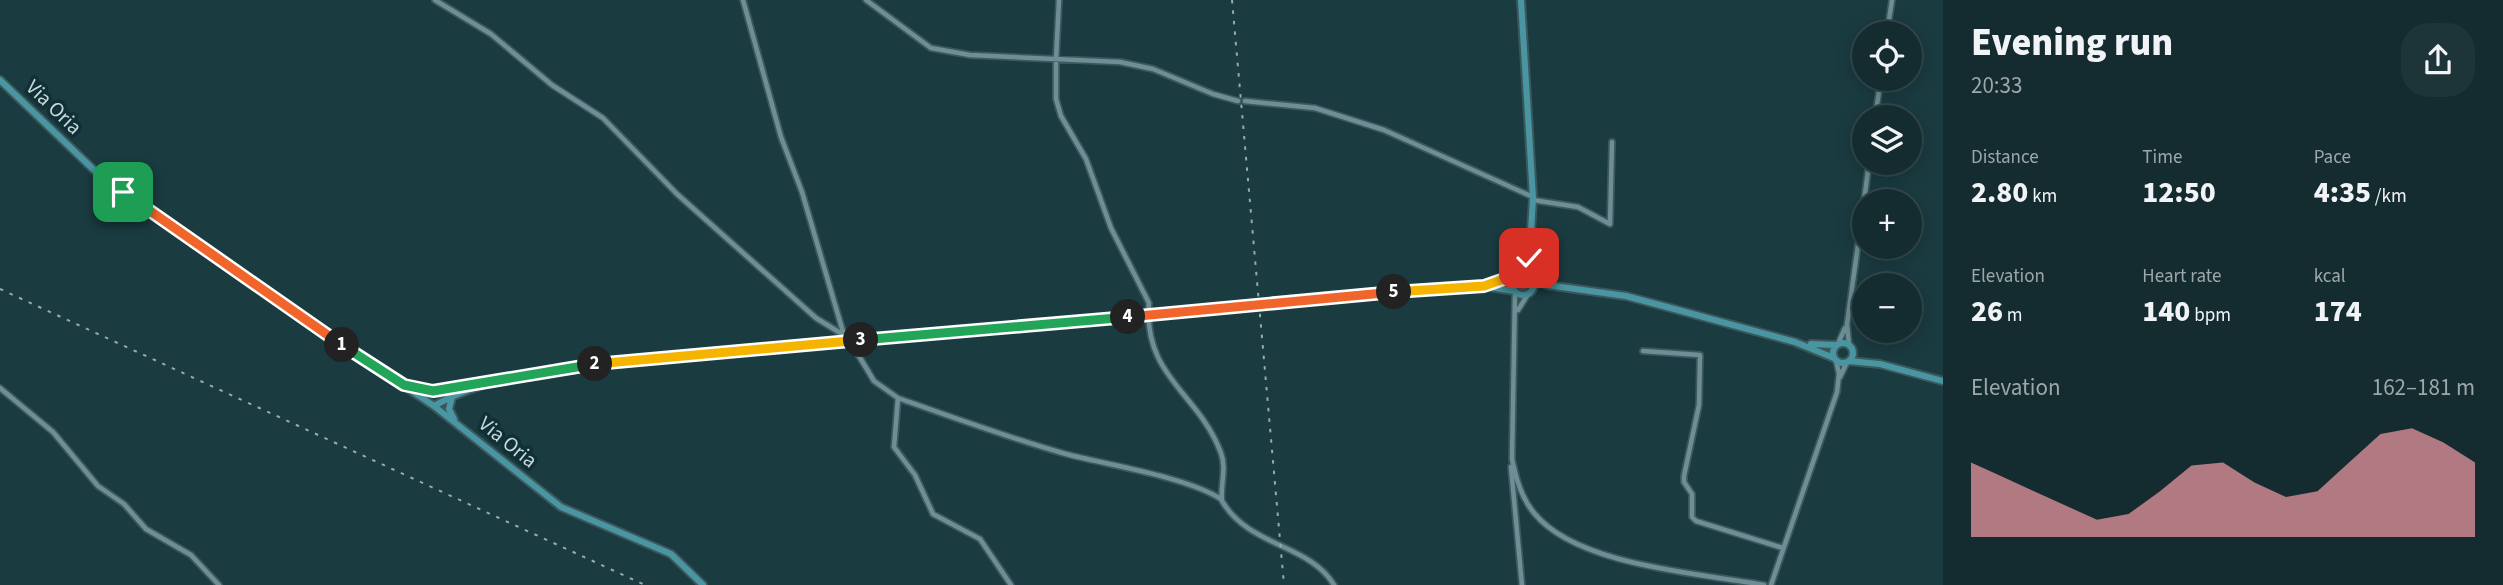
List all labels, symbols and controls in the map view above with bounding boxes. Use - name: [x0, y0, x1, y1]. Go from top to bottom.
- text: Evening run: [1971, 16, 2173, 70]
- map controls: [1852, 21, 1922, 343]
- button: locate: [1852, 21, 1922, 91]
- button: share: [2401, 23, 2475, 97]
- text: 20:33: [1971, 69, 2022, 102]
- street label: Via Oria: [19, 73, 89, 141]
- button: layers: [1852, 105, 1922, 175]
- text: Distance: [1971, 144, 2039, 171]
- text: Time: [2142, 144, 2182, 171]
- text: Pace: [2314, 144, 2351, 171]
- pin: [93, 162, 153, 222]
- text: 2.80: [1971, 171, 2028, 214]
- text: 12:50: [2142, 171, 2216, 214]
- text: 4:35: [2314, 171, 2371, 214]
- icon: arrive: [104, 173, 142, 211]
- text: km: [2028, 183, 2057, 210]
- text: /km: [2371, 183, 2407, 210]
- button: +: [1852, 189, 1922, 259]
- pin: [1499, 228, 1559, 288]
- icon: check: [1510, 239, 1548, 277]
- text: Elevation: [1971, 263, 2045, 290]
- text: Heart rate: [2142, 263, 2221, 290]
- text: kcal: [2314, 263, 2346, 290]
- button: −: [1852, 273, 1922, 343]
- pin: 5: [1376, 274, 1412, 310]
- text: 5: [1388, 278, 1399, 305]
- text: 26: [1971, 290, 2003, 333]
- text: 140: [2142, 290, 2190, 333]
- text: 174: [2314, 290, 2362, 333]
- pin: 4: [1110, 300, 1146, 334]
- text: m: [2003, 302, 2023, 329]
- text: bpm: [2190, 302, 2231, 329]
- text: 4: [1122, 303, 1133, 330]
- pin: 3: [844, 322, 878, 358]
- text: 3: [855, 326, 866, 353]
- pin: 1: [324, 328, 360, 362]
- text: 1: [336, 331, 347, 358]
- pin: 2: [578, 346, 612, 382]
- text: 2: [589, 350, 600, 377]
- text: Elevation: [1971, 371, 2061, 404]
- text: 162–181 m: [2372, 371, 2475, 404]
- street label: Via Oria: [472, 409, 544, 475]

